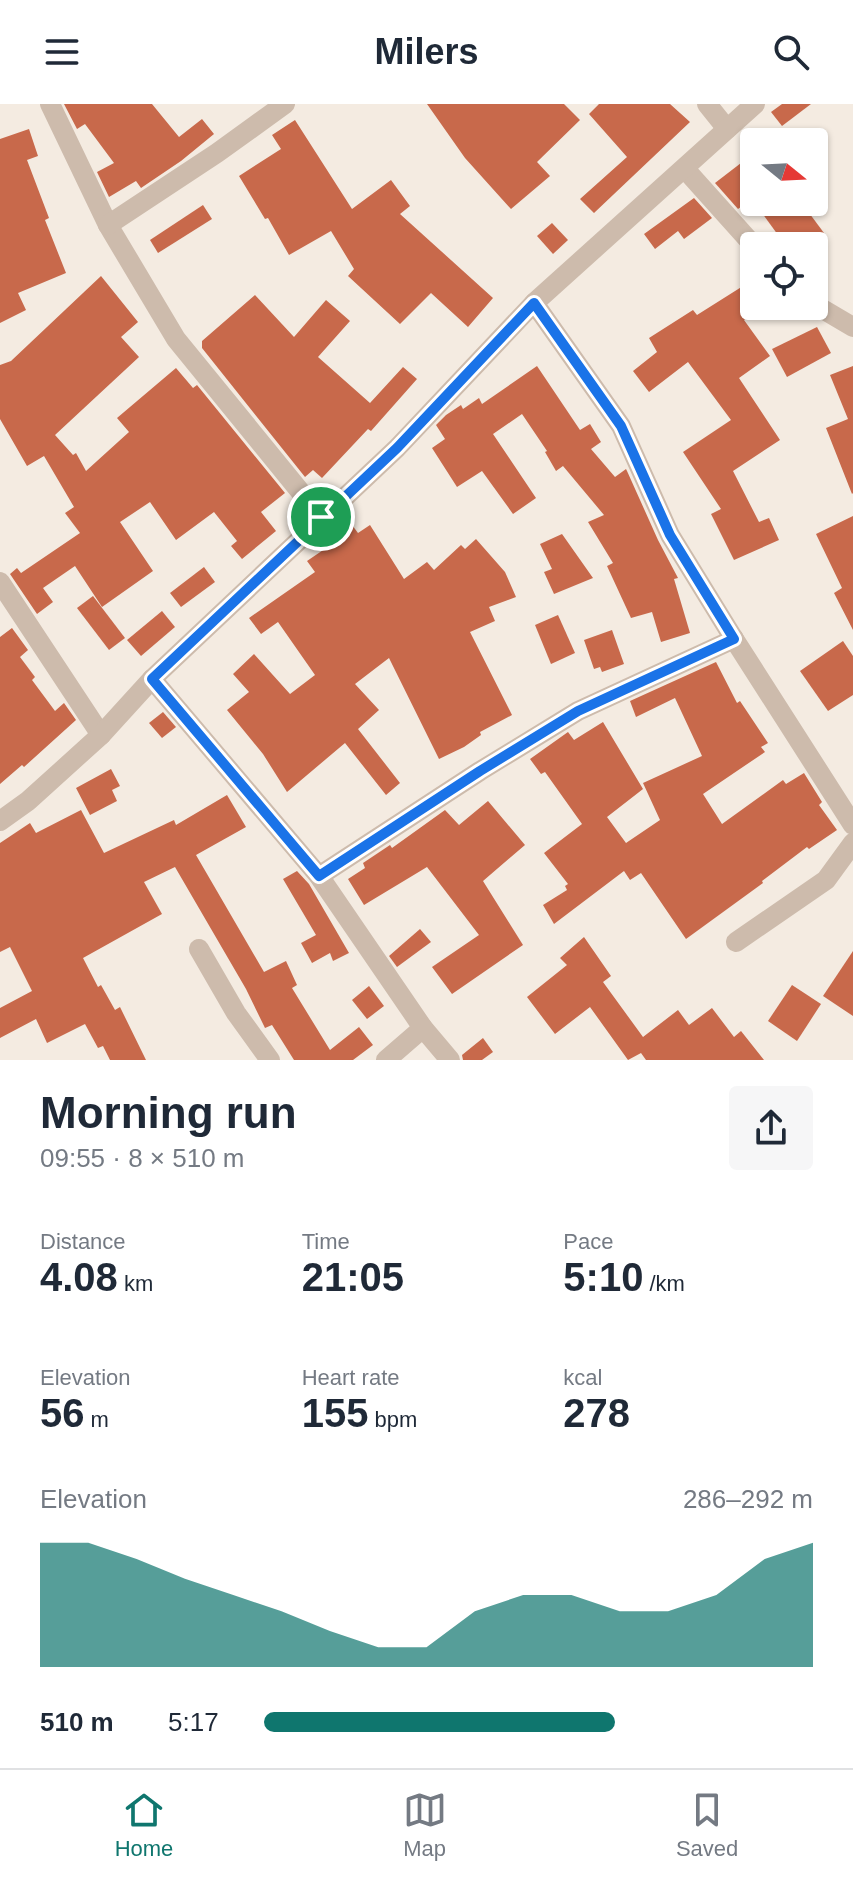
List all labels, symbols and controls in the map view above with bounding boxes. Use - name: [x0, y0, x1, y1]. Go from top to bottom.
- icon: menu: [40, 30, 84, 74]
- icon: search: [769, 30, 813, 74]
- text: Milers: [374, 31, 479, 72]
- north arrow: [740, 128, 828, 216]
- map controls: [740, 128, 828, 320]
- button: locate: [740, 232, 828, 320]
- pin: [287, 483, 355, 551]
- icon: arrive: [299, 495, 343, 539]
- button: share: [729, 1086, 813, 1170]
- text: Morning run: [40, 1088, 297, 1137]
- text: 09:55 · 8 × 510 m: [40, 1143, 245, 1173]
- text: Distance: [40, 1229, 126, 1254]
- text: Time: [302, 1229, 350, 1254]
- text: Pace: [563, 1229, 613, 1254]
- text: 4.08: [40, 1255, 118, 1299]
- text: 21:05: [302, 1255, 404, 1299]
- text: 5:10: [563, 1255, 643, 1299]
- text: km: [118, 1271, 153, 1296]
- text: /km: [643, 1271, 685, 1296]
- text: Elevation: [40, 1365, 131, 1390]
- text: Heart rate: [302, 1365, 399, 1390]
- text: kcal: [563, 1365, 602, 1390]
- text: 56: [40, 1391, 85, 1435]
- text: 155: [302, 1391, 368, 1435]
- text: 278: [563, 1391, 630, 1435]
- text: m: [85, 1407, 109, 1432]
- text: bpm: [368, 1407, 417, 1432]
- text: Elevation: [40, 1484, 147, 1514]
- text: 286–292 m: [683, 1484, 813, 1514]
- text: 510 m: [40, 1707, 114, 1737]
- text: 5:17: [168, 1707, 219, 1737]
- tab: Home: [115, 1788, 173, 1862]
- tab: Map: [403, 1788, 447, 1862]
- tab: Saved: [676, 1788, 738, 1862]

